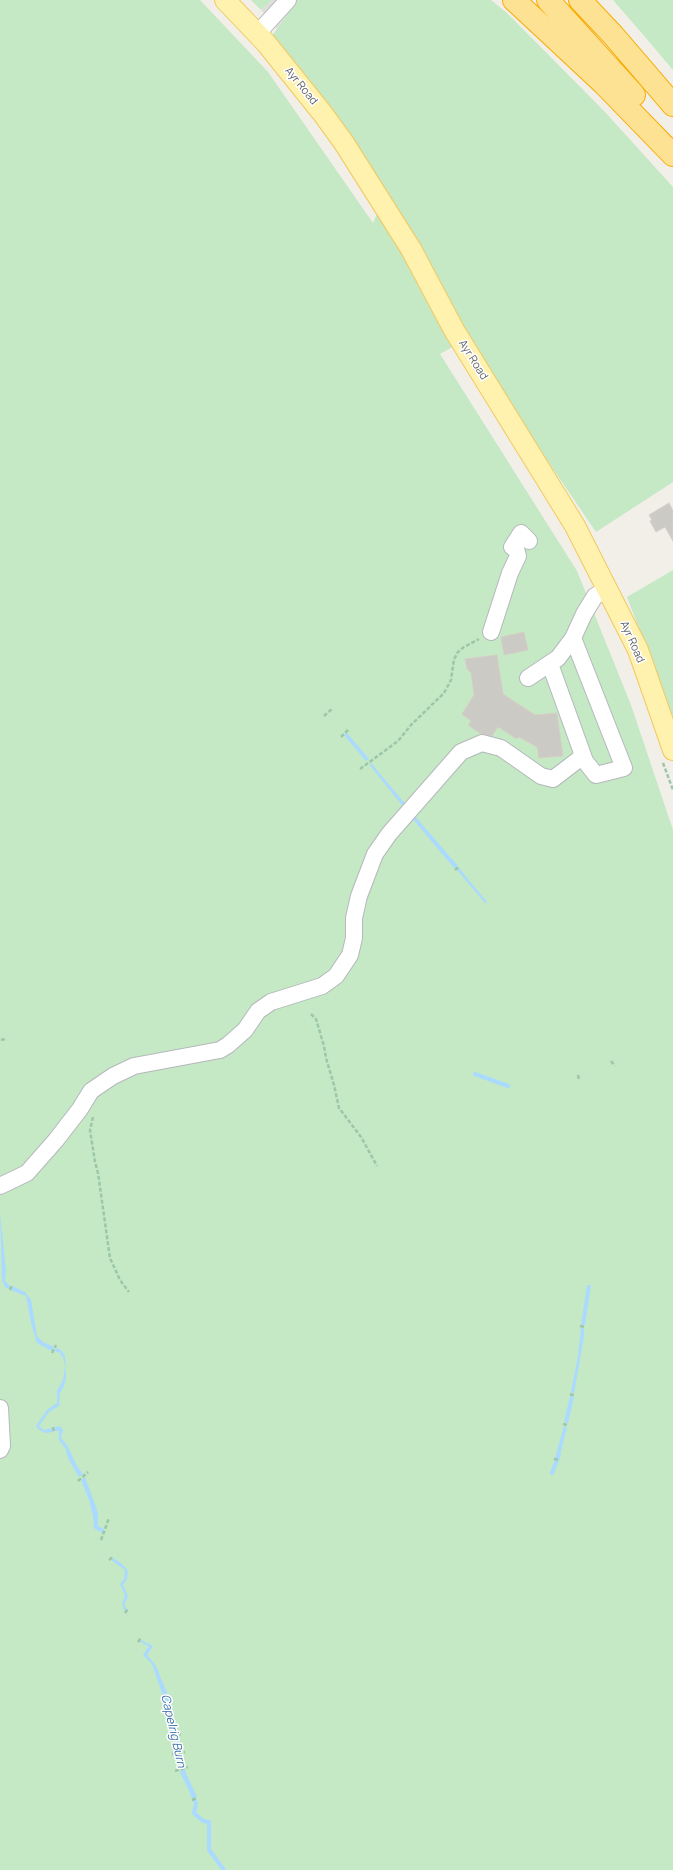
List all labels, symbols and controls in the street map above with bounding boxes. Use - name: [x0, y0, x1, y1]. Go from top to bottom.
- street label: Ayr Road: [282, 65, 320, 107]
- street label: Ayr Road: [456, 338, 490, 382]
- street label: Ayr Road: [617, 619, 647, 665]
- water label: Capelrig Burn: [158, 1693, 188, 1769]

